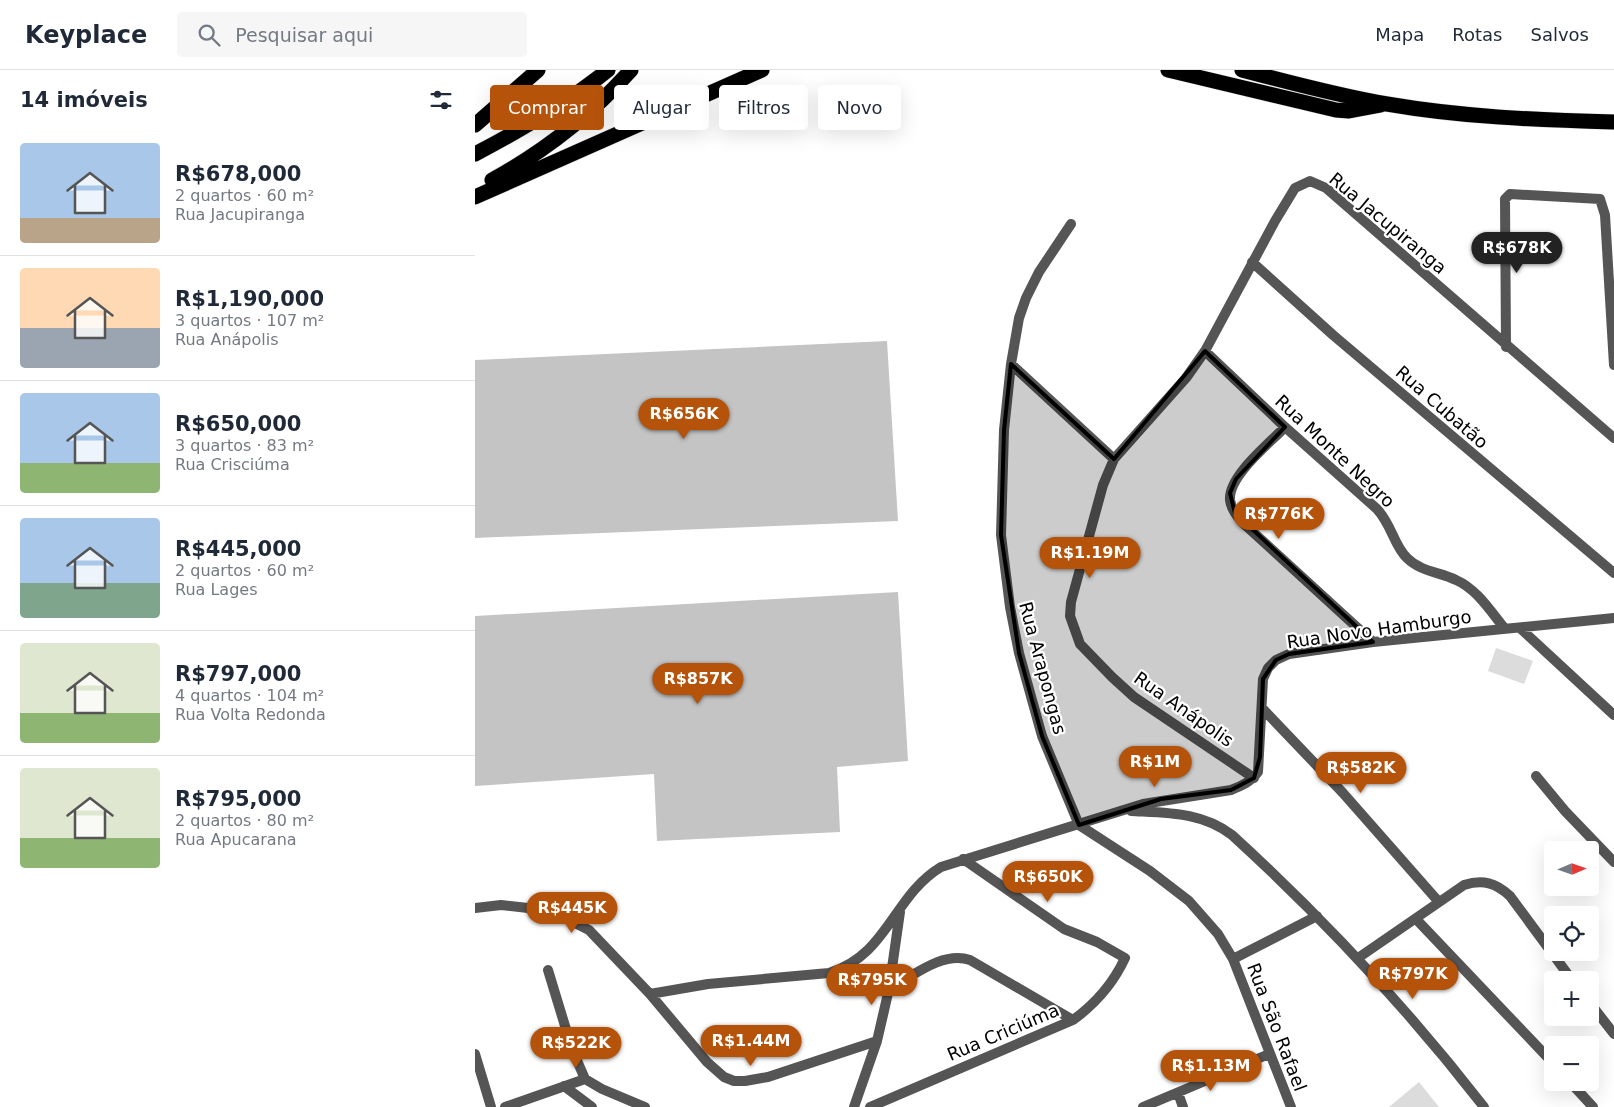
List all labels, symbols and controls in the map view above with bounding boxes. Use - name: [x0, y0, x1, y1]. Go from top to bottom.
- search box: [177, 12, 527, 57]
- text: Keyplace: [25, 21, 147, 49]
- icon: search: [195, 21, 223, 49]
- text: Pesquisar aqui: [235, 24, 373, 46]
- text: Mapa: [1375, 24, 1424, 45]
- text: Rotas: [1452, 24, 1503, 45]
- text: Salvos: [1531, 24, 1589, 45]
- chip: Comprar: [490, 85, 604, 130]
- chip: Alugar: [614, 85, 709, 130]
- chip: Filtros: [719, 85, 808, 130]
- chip: Novo: [818, 85, 901, 130]
- icon: filters: [427, 86, 455, 114]
- text: 14 imóveis: [20, 88, 148, 112]
- text: R$678,000: [175, 162, 301, 186]
- icon: home: [60, 163, 120, 223]
- street label: Rua Jacupiranga: [1325, 168, 1451, 278]
- text: 2 quartos · 60 m²: [175, 186, 314, 205]
- text: Rua Jacupiranga: [175, 205, 305, 224]
- pin: R$678K: [1476, 232, 1558, 274]
- text: R$678K: [1482, 238, 1552, 257]
- text: R$1,190,000: [175, 287, 324, 311]
- icon: home: [60, 288, 120, 348]
- text: 3 quartos · 107 m²: [175, 311, 324, 330]
- text: Rua Anápolis: [175, 330, 279, 349]
- street label: Rua Cubatão: [1392, 361, 1492, 453]
- street label: Rua Monte Negro: [1271, 390, 1399, 512]
- pin: R$656K: [643, 398, 725, 440]
- text: R$656K: [649, 404, 719, 423]
- text: R$650,000: [175, 412, 301, 436]
- icon: home: [60, 413, 120, 473]
- text: 3 quartos · 83 m²: [175, 436, 314, 455]
- text: Rua Crisciúma: [175, 455, 290, 474]
- pin: R$776K: [1238, 498, 1320, 540]
- text: R$776K: [1244, 504, 1314, 523]
- pin: R$1.19M: [1044, 536, 1136, 579]
- text: R$445,000: [175, 537, 301, 561]
- icon: home: [60, 538, 120, 598]
- text: R$1.19M: [1051, 543, 1129, 562]
- text: 2 quartos · 60 m²: [175, 561, 314, 580]
- text: Rua Lages: [175, 580, 257, 599]
- street label: Rua Arapongas: [1015, 599, 1071, 737]
- street label: Rua Novo Hamburgo: [1285, 606, 1473, 652]
- text: R$797,000: [175, 662, 301, 686]
- pin: R$857K: [657, 662, 739, 705]
- icon: home: [60, 663, 120, 723]
- street label: Rua Anápolis: [1130, 667, 1238, 751]
- text: R$857K: [663, 669, 733, 688]
- text: 4 quartos · 104 m²: [175, 686, 324, 705]
- text: Rua Volta Redonda: [175, 705, 326, 724]
- pin: R$1M: [1125, 746, 1185, 788]
- text: R$1M: [1130, 752, 1180, 771]
- pin: R$582K: [1320, 752, 1402, 794]
- text: R$582K: [1326, 758, 1396, 777]
- text: R$795,000: [175, 787, 301, 811]
- icon: home: [60, 788, 120, 848]
- text: 2 quartos · 80 m²: [175, 811, 314, 830]
- text: Rua Apucarana: [175, 830, 297, 849]
- north arrow: [1544, 841, 1599, 896]
- map controls: [1544, 841, 1599, 1091]
- pin: R$650K: [1007, 860, 1089, 903]
- text: R$650K: [1013, 867, 1083, 886]
- pin: R$445K: [531, 892, 613, 934]
- text: R$445K: [537, 898, 607, 917]
- button: locate: [1544, 906, 1599, 961]
- pin: R$797K: [1372, 958, 1454, 1000]
- street label: Rua São Rafael: [1243, 960, 1311, 1094]
- pin: R$795K: [831, 964, 913, 1006]
- text: R$797K: [1378, 964, 1448, 983]
- text: R$795K: [837, 970, 907, 989]
- button: +: [1544, 971, 1599, 1026]
- street label: Rua Criciúma: [944, 999, 1062, 1065]
- pin: R$1.44M: [705, 1024, 797, 1067]
- pin: R$522K: [535, 1026, 617, 1069]
- text: R$1.44M: [712, 1031, 790, 1050]
- text: R$522K: [541, 1033, 611, 1052]
- button: −: [1544, 1036, 1599, 1091]
- pin: R$1.13M: [1165, 1050, 1257, 1092]
- text: R$1.13M: [1172, 1056, 1250, 1075]

